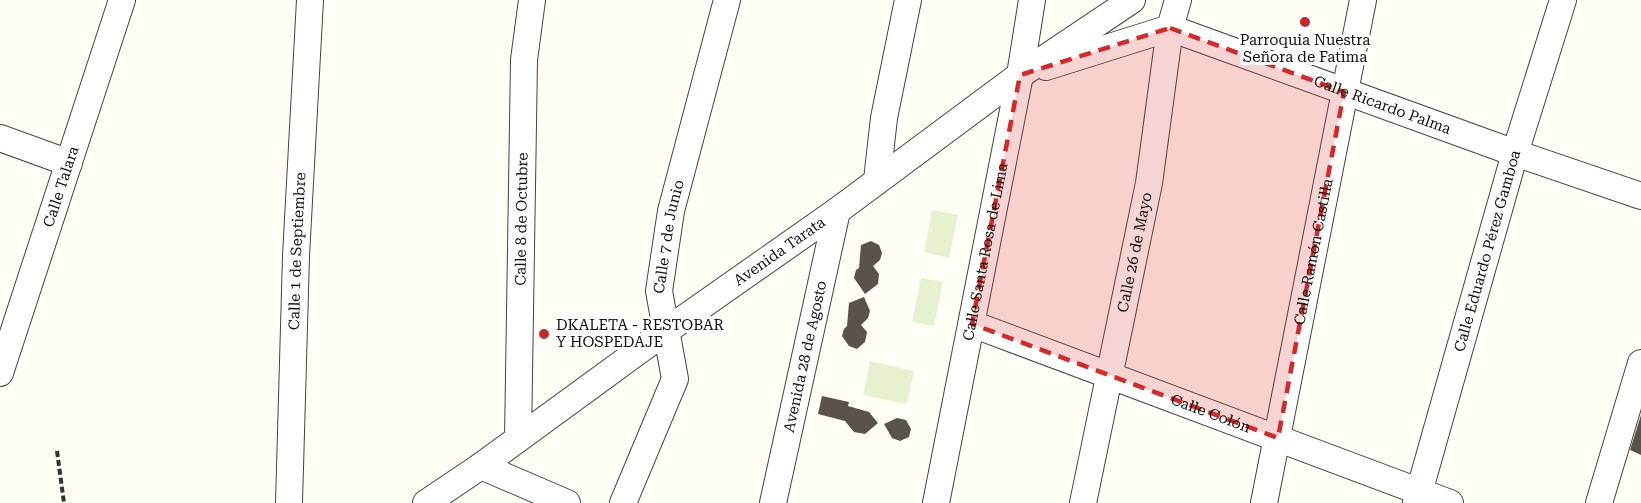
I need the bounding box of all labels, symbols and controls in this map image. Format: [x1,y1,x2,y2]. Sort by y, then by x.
marker: Parroquia Nuestra Señora de Fatima [1298,15,1312,29]
place label: Parroquia Nuestra Señora de Fatima [1240,31,1370,66]
street label: Calle Ricardo Palma [1311,72,1453,138]
street label: Calle Talara [39,144,83,230]
street label: Calle Eduardo Pérez Gamboa [1450,148,1524,354]
street label: Calle 8 de Octubre [511,152,532,286]
street label: Calle Santa Rosa de Lima [959,161,1012,342]
street label: Calle 1 de Septiembre [285,172,310,330]
street label: Calle Ramón Castilla [1290,177,1337,327]
street label: Calle 7 de Junio [650,178,688,295]
street label: Calle 26 de Mayo [1114,191,1156,314]
street label: Avenida Tarata [730,213,829,290]
street label: Avenida 28 de Agosto [780,279,830,434]
place label: DKALETA - RESTOBAR Y HOSPEDAJE [556,316,725,351]
marker: DKALETA - RESTOBAR Y HOSPEDAJE [537,327,551,341]
street label: Calle Colón [1168,390,1254,437]

